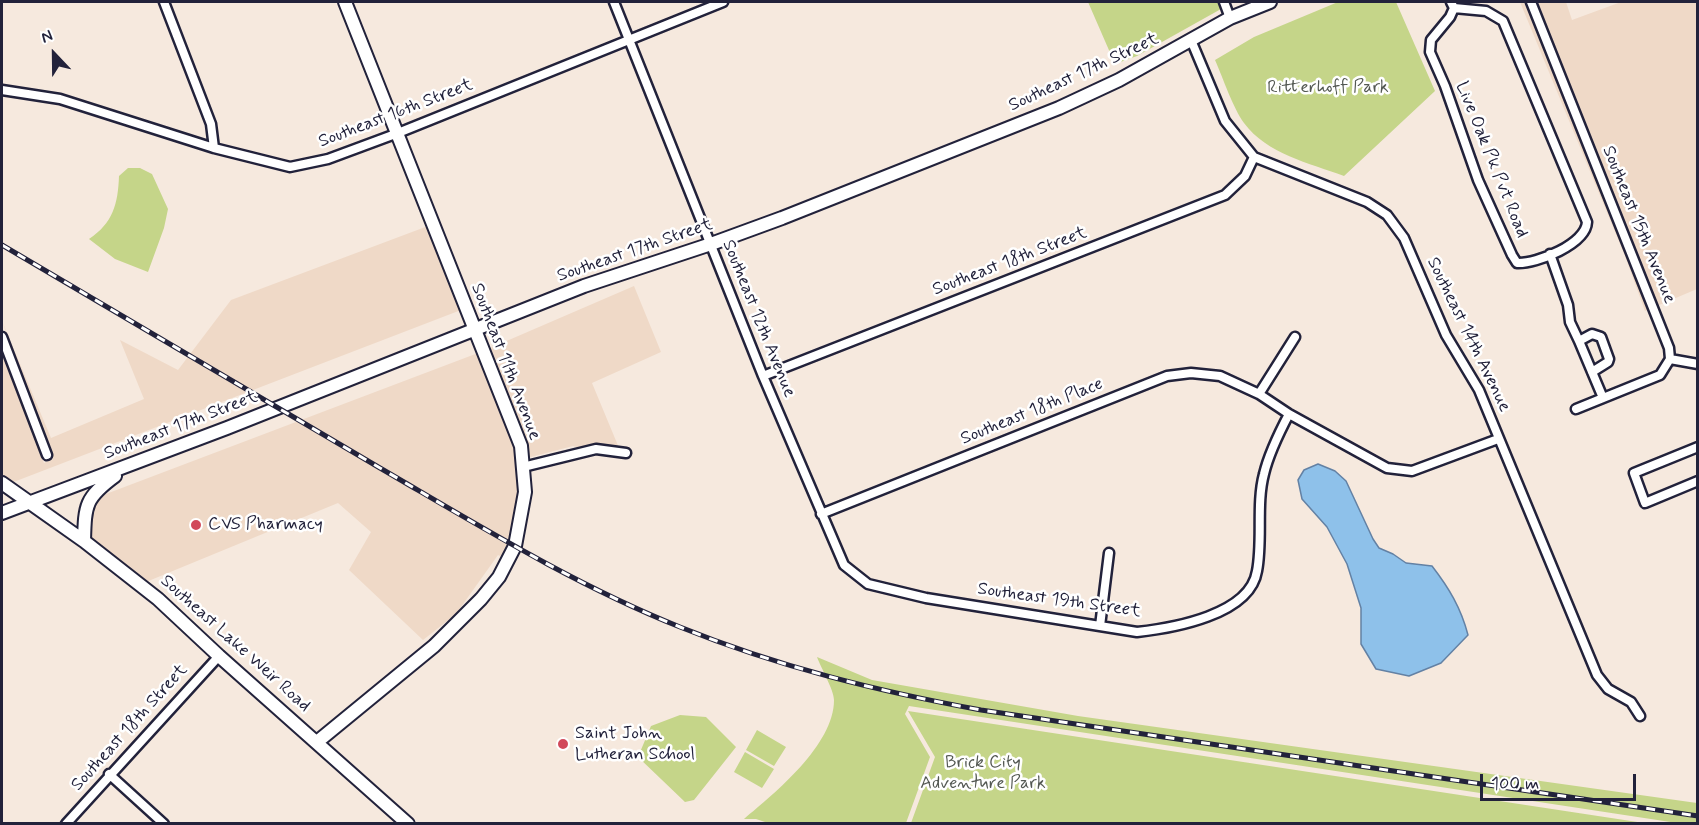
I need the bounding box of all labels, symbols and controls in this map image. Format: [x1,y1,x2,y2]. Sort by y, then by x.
north arrow [24,24,84,84]
text: N [38,25,56,49]
street label: Southeast 17th Street [1006,29,1162,117]
street label: Southeast 16th Street [316,75,476,153]
park label: Ritterhoff Park [1267,77,1389,99]
street label: Live Oak Pk Pvt Road [1450,79,1532,241]
street label: Southeast 15th Avenue [1596,143,1680,307]
street label: Southeast 17th Street [555,214,715,288]
street label: Southeast 18th Street [930,223,1090,301]
street label: Southeast 12th Avenue [717,237,799,401]
street label: Southeast 14th Avenue [1421,254,1515,416]
street label: Southeast 11th Avenue [465,281,545,443]
street label: Southeast 18th Place [958,374,1106,450]
street label: Southeast 17th Street [101,387,261,465]
place label: CVS Pharmacy [208,514,323,536]
marker: CVS Pharmacy [189,518,203,532]
street label: Southeast Lake Weir Road [155,571,315,717]
street label: Southeast 19th Street [976,579,1142,623]
street label: Southeast 18th Street [67,660,193,796]
place label: Saint John Lutheran School [575,723,695,766]
marker: Saint John Lutheran School [556,737,570,751]
park label: Brick City Adventure Park [920,752,1046,795]
scale bar [1483,762,1639,800]
text: 100 m [1491,772,1539,796]

